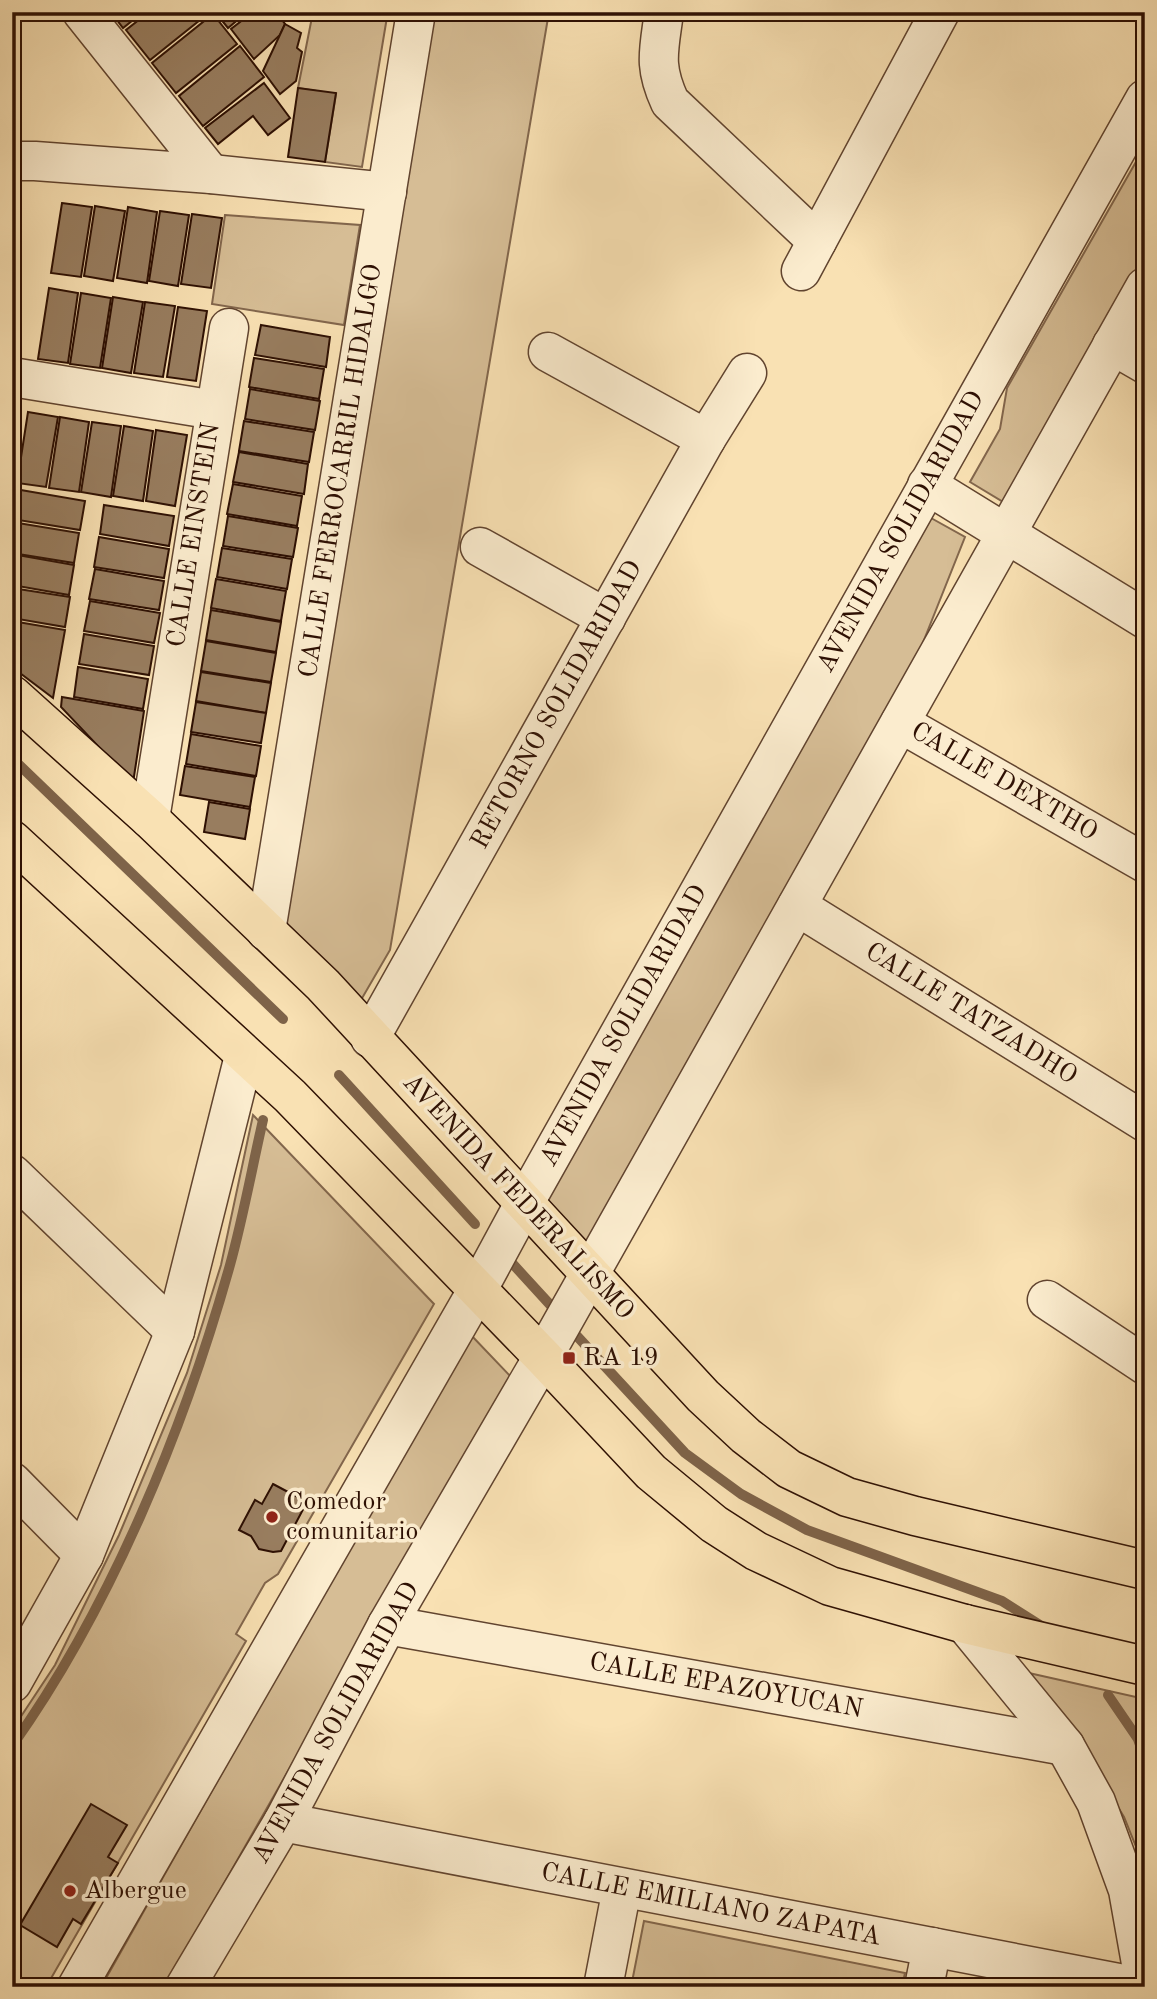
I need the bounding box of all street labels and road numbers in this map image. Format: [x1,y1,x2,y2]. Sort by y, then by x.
street label: CALLE FERROCARRIL HIDALGO [295,262,387,680]
street label: AVENIDA SOLIDARIDAD [813,387,989,677]
street label: CALLE EINSTEIN [163,421,225,649]
street label: RETORNO SOLIDARIDAD [467,556,647,854]
street label: CALLE DEXTHO [906,718,1102,846]
street label: AVENIDA SOLIDARIDAD [536,881,712,1171]
street label: CALLE TATZADHO [860,938,1082,1090]
street label: AVENIDA FEDERALISMO [397,1069,639,1325]
street label: AVENIDA SOLIDARIDAD [248,1578,424,1868]
street label: CALLE EPAZOYUCAN [587,1649,865,1723]
street label: CALLE EMILIANO ZAPATA [539,1859,883,1951]

